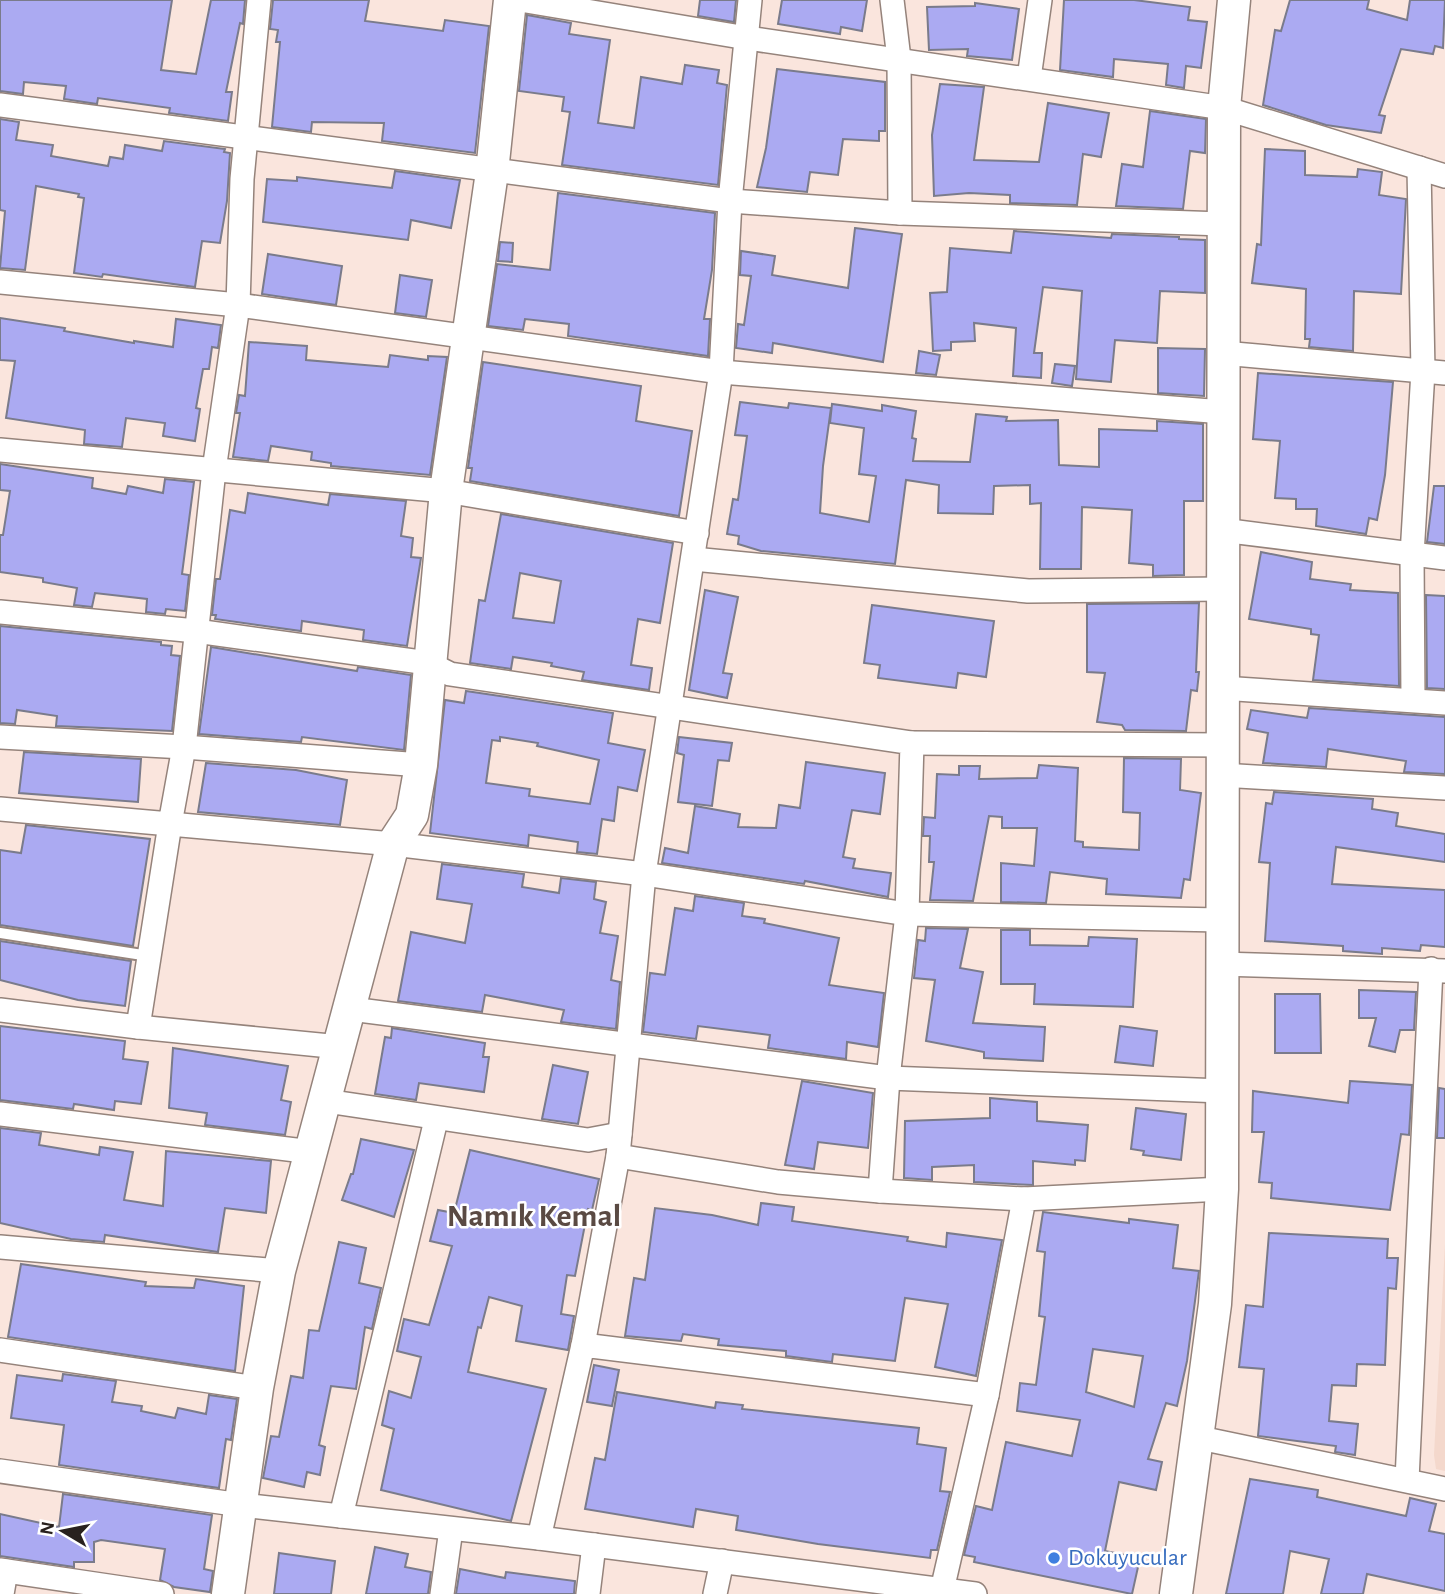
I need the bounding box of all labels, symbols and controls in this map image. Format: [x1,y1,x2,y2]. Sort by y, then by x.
district label: Namık Kemal [447,1200,621,1232]
north arrow [28,1496,98,1566]
text: N [37,1520,58,1536]
place label: Dokuyucular [1068,1546,1187,1570]
marker: Dokuyucular [1046,1550,1062,1566]

